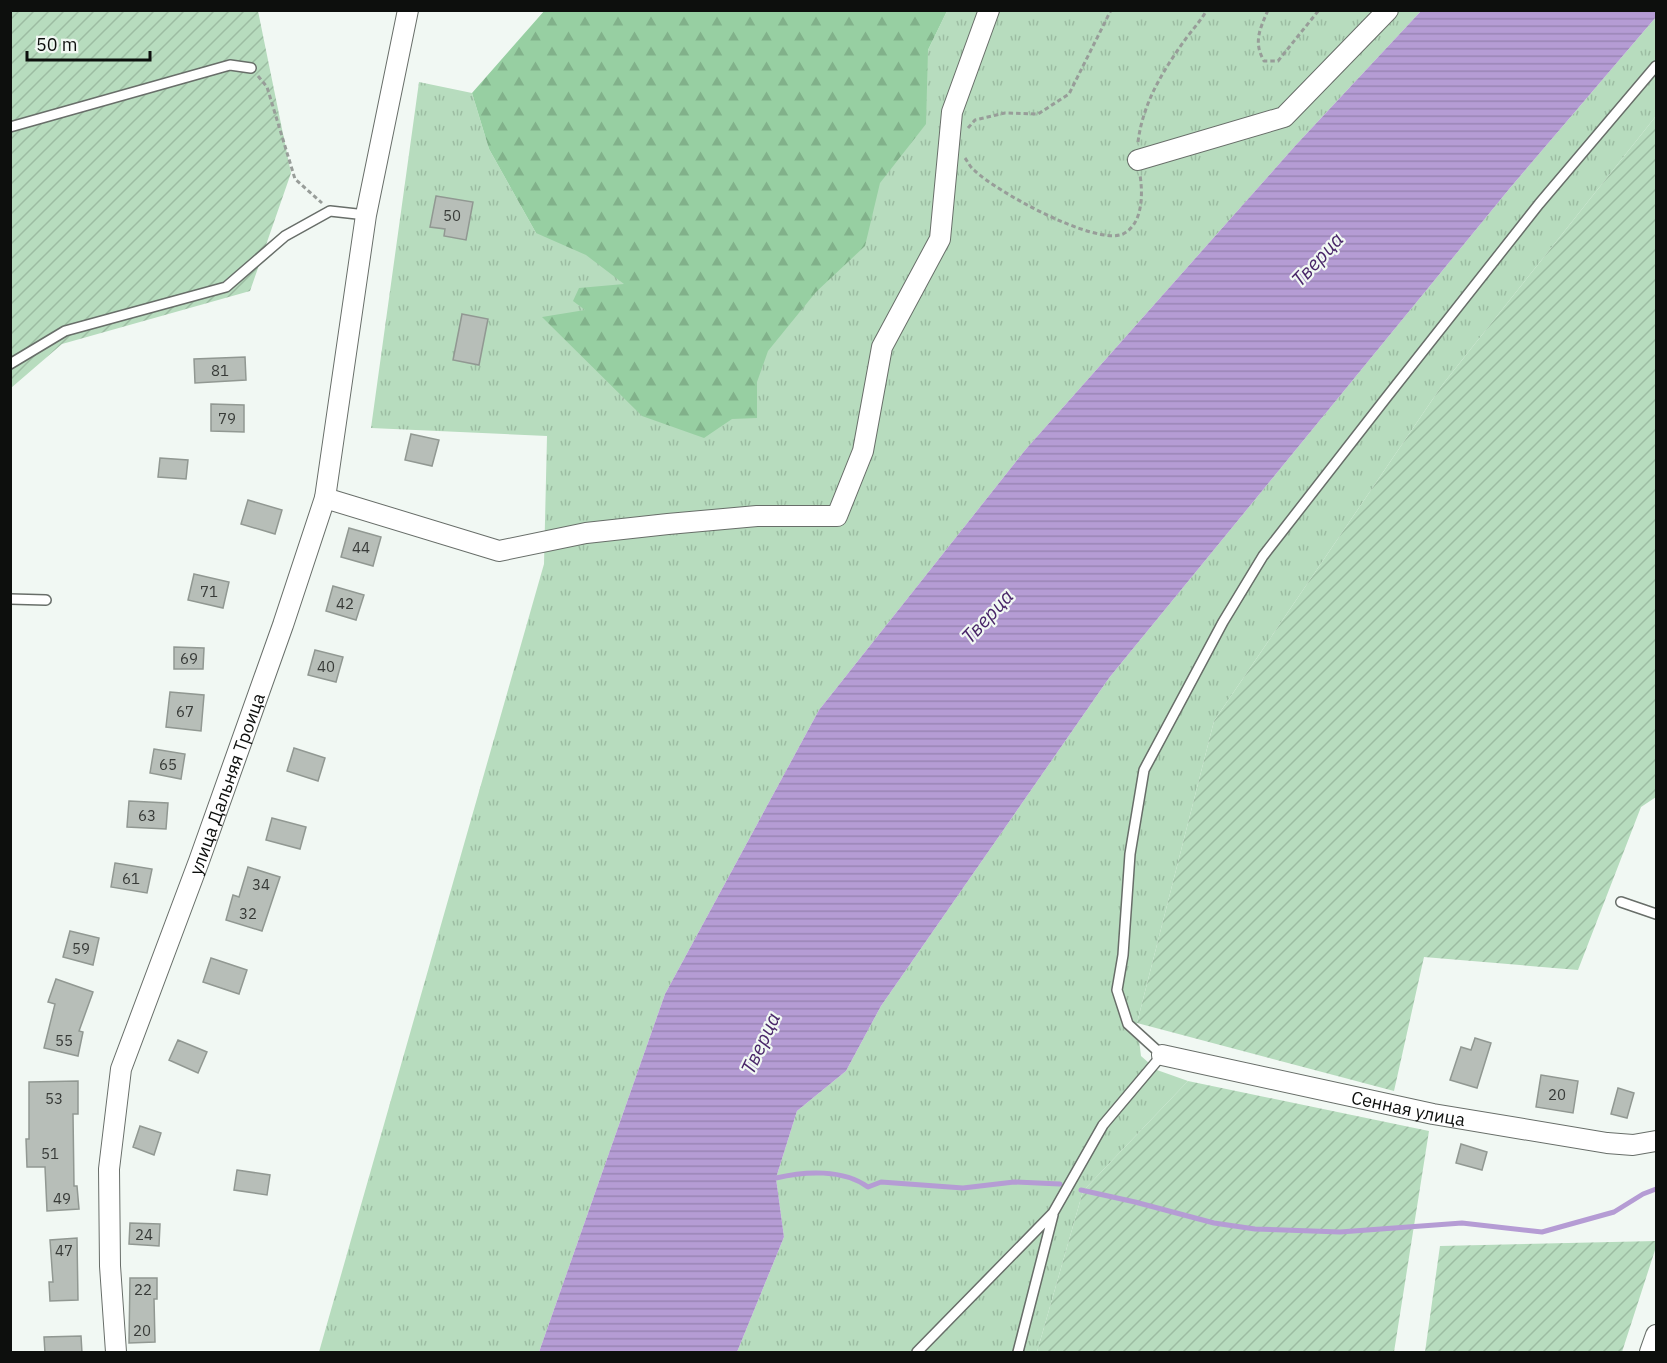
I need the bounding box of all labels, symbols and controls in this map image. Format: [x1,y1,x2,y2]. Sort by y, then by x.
scale bar [27,24,150,62]
text: 50 m [36,33,78,56]
house number: 50 [443,206,461,225]
water label: Тверца [1285,226,1349,292]
house number: 81 [211,361,229,380]
house number: 79 [218,409,236,428]
house number: 44 [352,538,370,557]
house number: 71 [200,582,218,601]
water label: Тверца [955,583,1019,649]
house number: 42 [336,594,354,613]
house number: 69 [180,649,198,668]
house number: 40 [317,657,335,676]
street label: улица Дальняя Троица [183,689,270,878]
house number: 67 [176,702,194,721]
house number: 65 [159,755,177,774]
house number: 63 [138,806,156,825]
house number: 61 [122,869,140,888]
house number: 34 [252,875,270,894]
house number: 32 [239,904,257,923]
house number: 59 [72,939,90,958]
water label: Тверца [734,1008,786,1078]
house number: 55 [55,1031,73,1050]
street label: Сенная улица [1349,1085,1467,1131]
house number: 20 [1548,1085,1566,1104]
house number: 53 [45,1089,63,1108]
house number: 51 [41,1144,59,1163]
house number: 49 [53,1189,71,1208]
house number: 24 [135,1225,153,1244]
house number: 47 [55,1241,73,1260]
house number: 22 [134,1280,152,1299]
house number: 20 [133,1321,151,1340]

